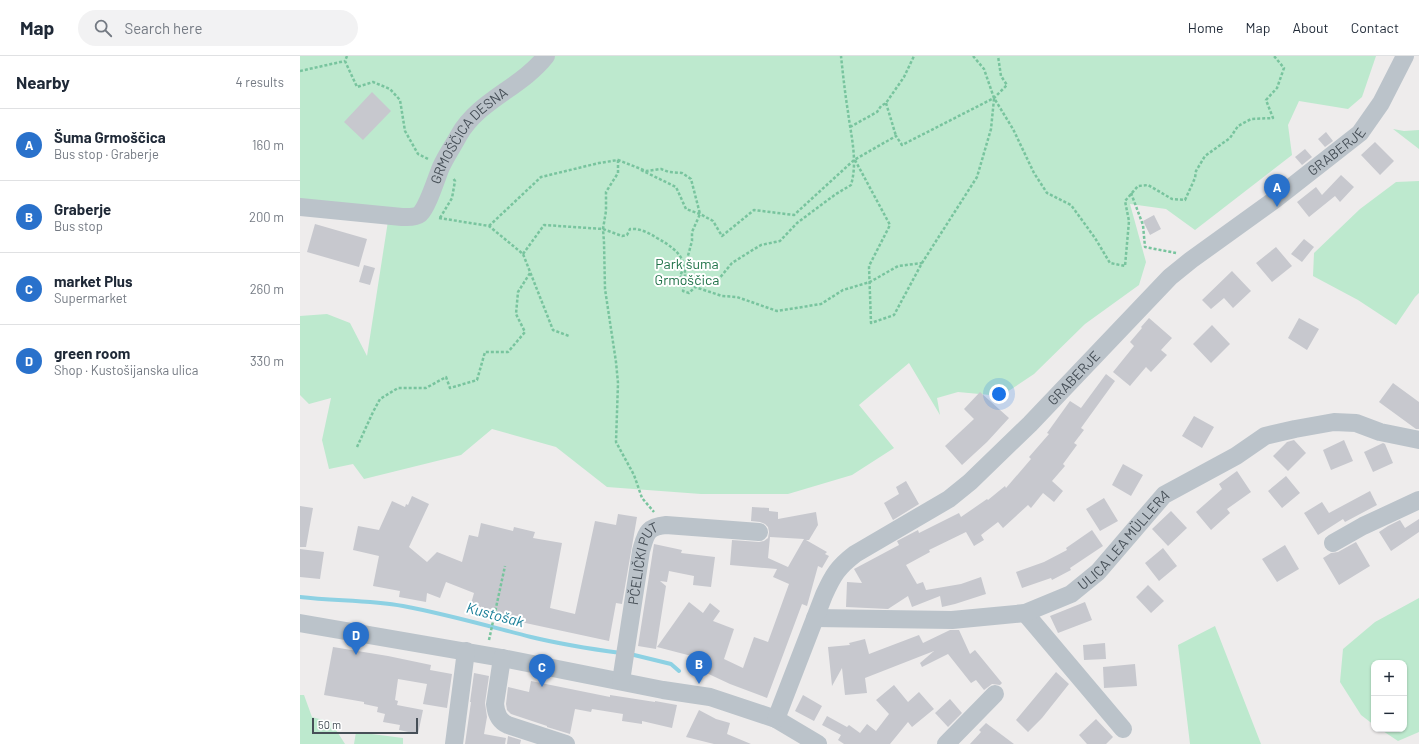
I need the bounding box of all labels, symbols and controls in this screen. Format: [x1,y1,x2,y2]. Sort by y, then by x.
search box [78,10,358,46]
text: Map [20,16,54,39]
icon: search [92,17,114,39]
text: Search here [124,19,202,37]
text: Home [1188,19,1224,36]
text: Map [1246,19,1270,36]
text: About [1292,19,1329,36]
text: Contact [1351,19,1399,36]
text: Nearby [16,72,70,92]
text: 4 results [236,74,284,90]
street label: GRMOŠČICA DESNA [426,83,511,186]
street label: GRABERJE [1304,124,1369,179]
text: Šuma Grmoščica [54,128,166,146]
text: A [25,137,33,153]
text: 160 m [252,137,284,153]
text: Bus stop · Graberje [54,146,159,162]
pin: A [1264,174,1290,207]
text: Graberje [54,200,111,218]
text: B [25,209,33,225]
text: 200 m [249,209,284,225]
text: Bus stop [54,218,103,234]
park label: Park šuma Grmoščica [655,255,719,288]
text: market Plus [54,272,133,290]
text: C [25,281,33,297]
text: 260 m [250,281,284,297]
text: Supermarket [54,290,127,306]
text: green room [54,344,130,362]
street label: GRABERJE [1044,347,1103,408]
text: D [25,353,33,369]
text: 330 m [250,353,284,369]
text: Shop · Kustošijanska ulica [54,362,198,378]
your location [989,384,1009,404]
street label: ULICA LEA MÜLLERA [1074,485,1172,593]
street label: PČELIČKI PUT [624,518,661,606]
water label: Kustošak [464,598,527,631]
pin: D [343,622,369,655]
pin: B [686,651,712,684]
pin: C [529,654,555,687]
map controls [1371,660,1407,732]
button: + [1371,660,1407,696]
button: − [1371,696,1407,732]
scale bar [312,716,418,735]
text: 50 m [318,718,341,731]

